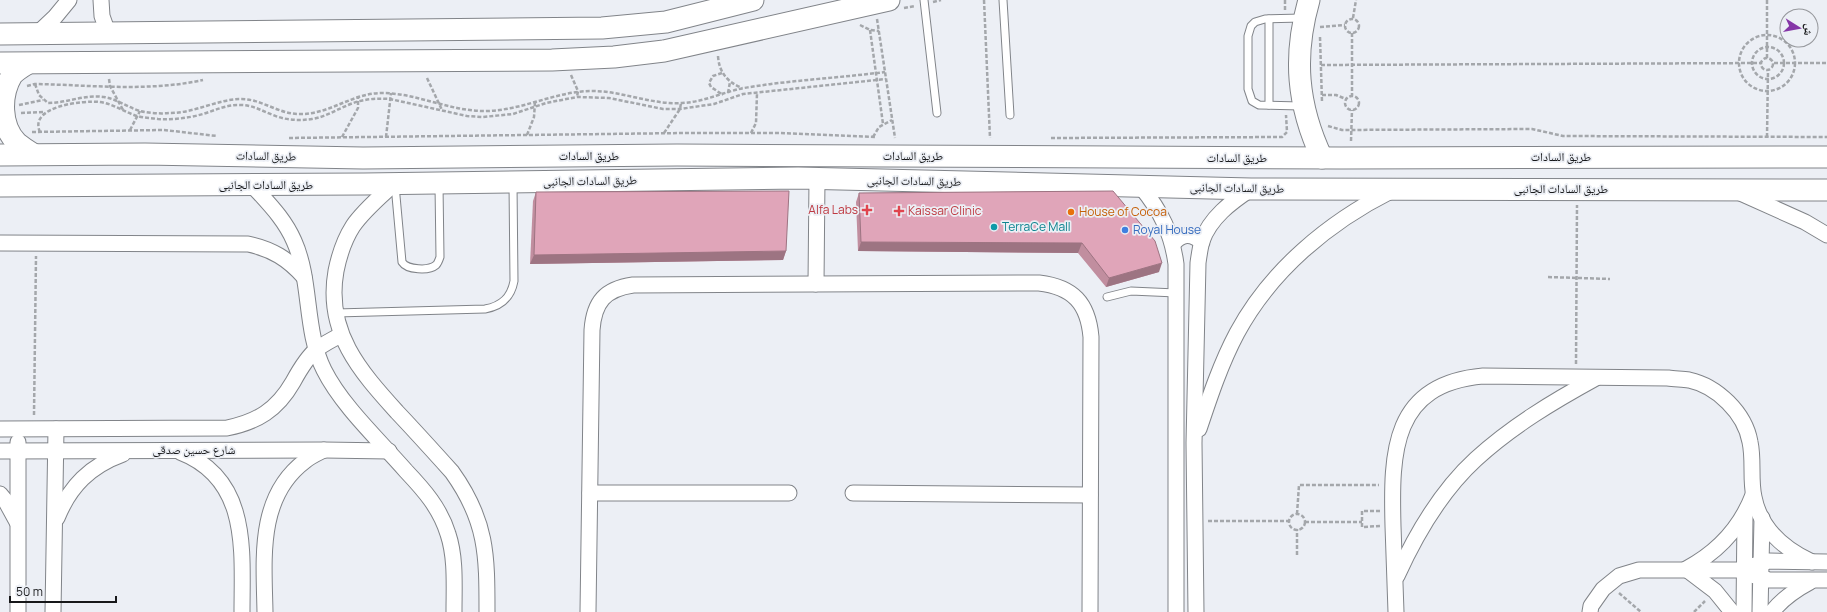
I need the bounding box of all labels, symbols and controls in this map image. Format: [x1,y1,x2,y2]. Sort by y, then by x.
north arrow [1779,8,1819,48]
text: ش [1800,23,1818,37]
street label: طريق السادات [236,146,296,165]
street label: طريق السادات [559,147,619,164]
street label: طريق السادات [883,147,943,164]
street label: طريق السادات [1531,148,1591,165]
street label: طريق السادات [1207,149,1267,166]
street label: طريق السادات الجانبى [543,171,637,190]
street label: طريق السادات الجانبى [867,171,961,190]
street label: طريق السادات الجانبى [219,176,313,193]
street label: طريق السادات الجانبى [1190,178,1284,197]
street label: طريق السادات الجانبى [1514,180,1608,197]
place label: Alfa Labs [808,201,858,218]
place label: Kaissar Clinic [908,202,982,219]
place label: House of Cocoa [1079,203,1167,220]
marker: Alfa Labs [861,204,873,216]
marker: Kaissar Clinic [893,205,905,217]
marker: House of Cocoa [1066,207,1076,217]
place label: TerraCe Mall [1002,218,1071,235]
place label: Royal House [1133,221,1201,238]
marker: TerraCe Mall [989,222,999,232]
marker: Royal House [1120,225,1130,235]
street label: شارع حسين صدقى [153,441,236,458]
scale bar [10,578,116,604]
text: 50 m [16,583,43,600]

